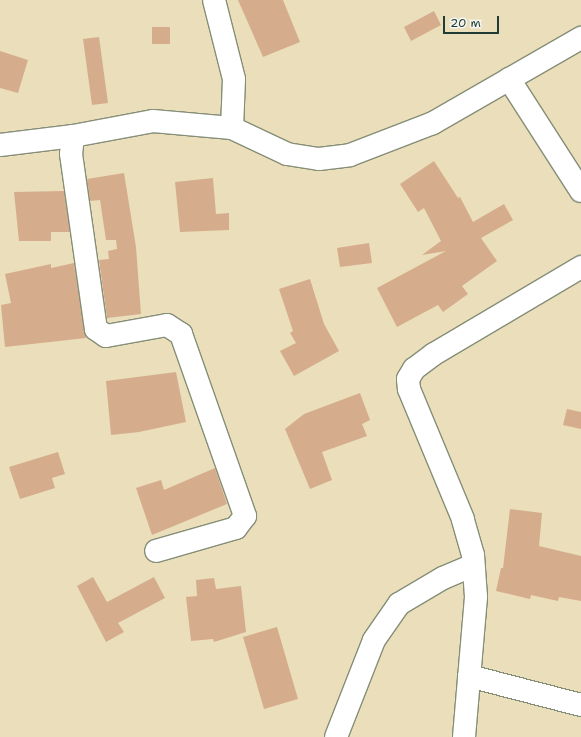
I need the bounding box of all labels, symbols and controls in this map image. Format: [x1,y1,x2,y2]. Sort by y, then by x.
scale bar [445,8,501,34]
text: 20 m [450,15,481,31]

